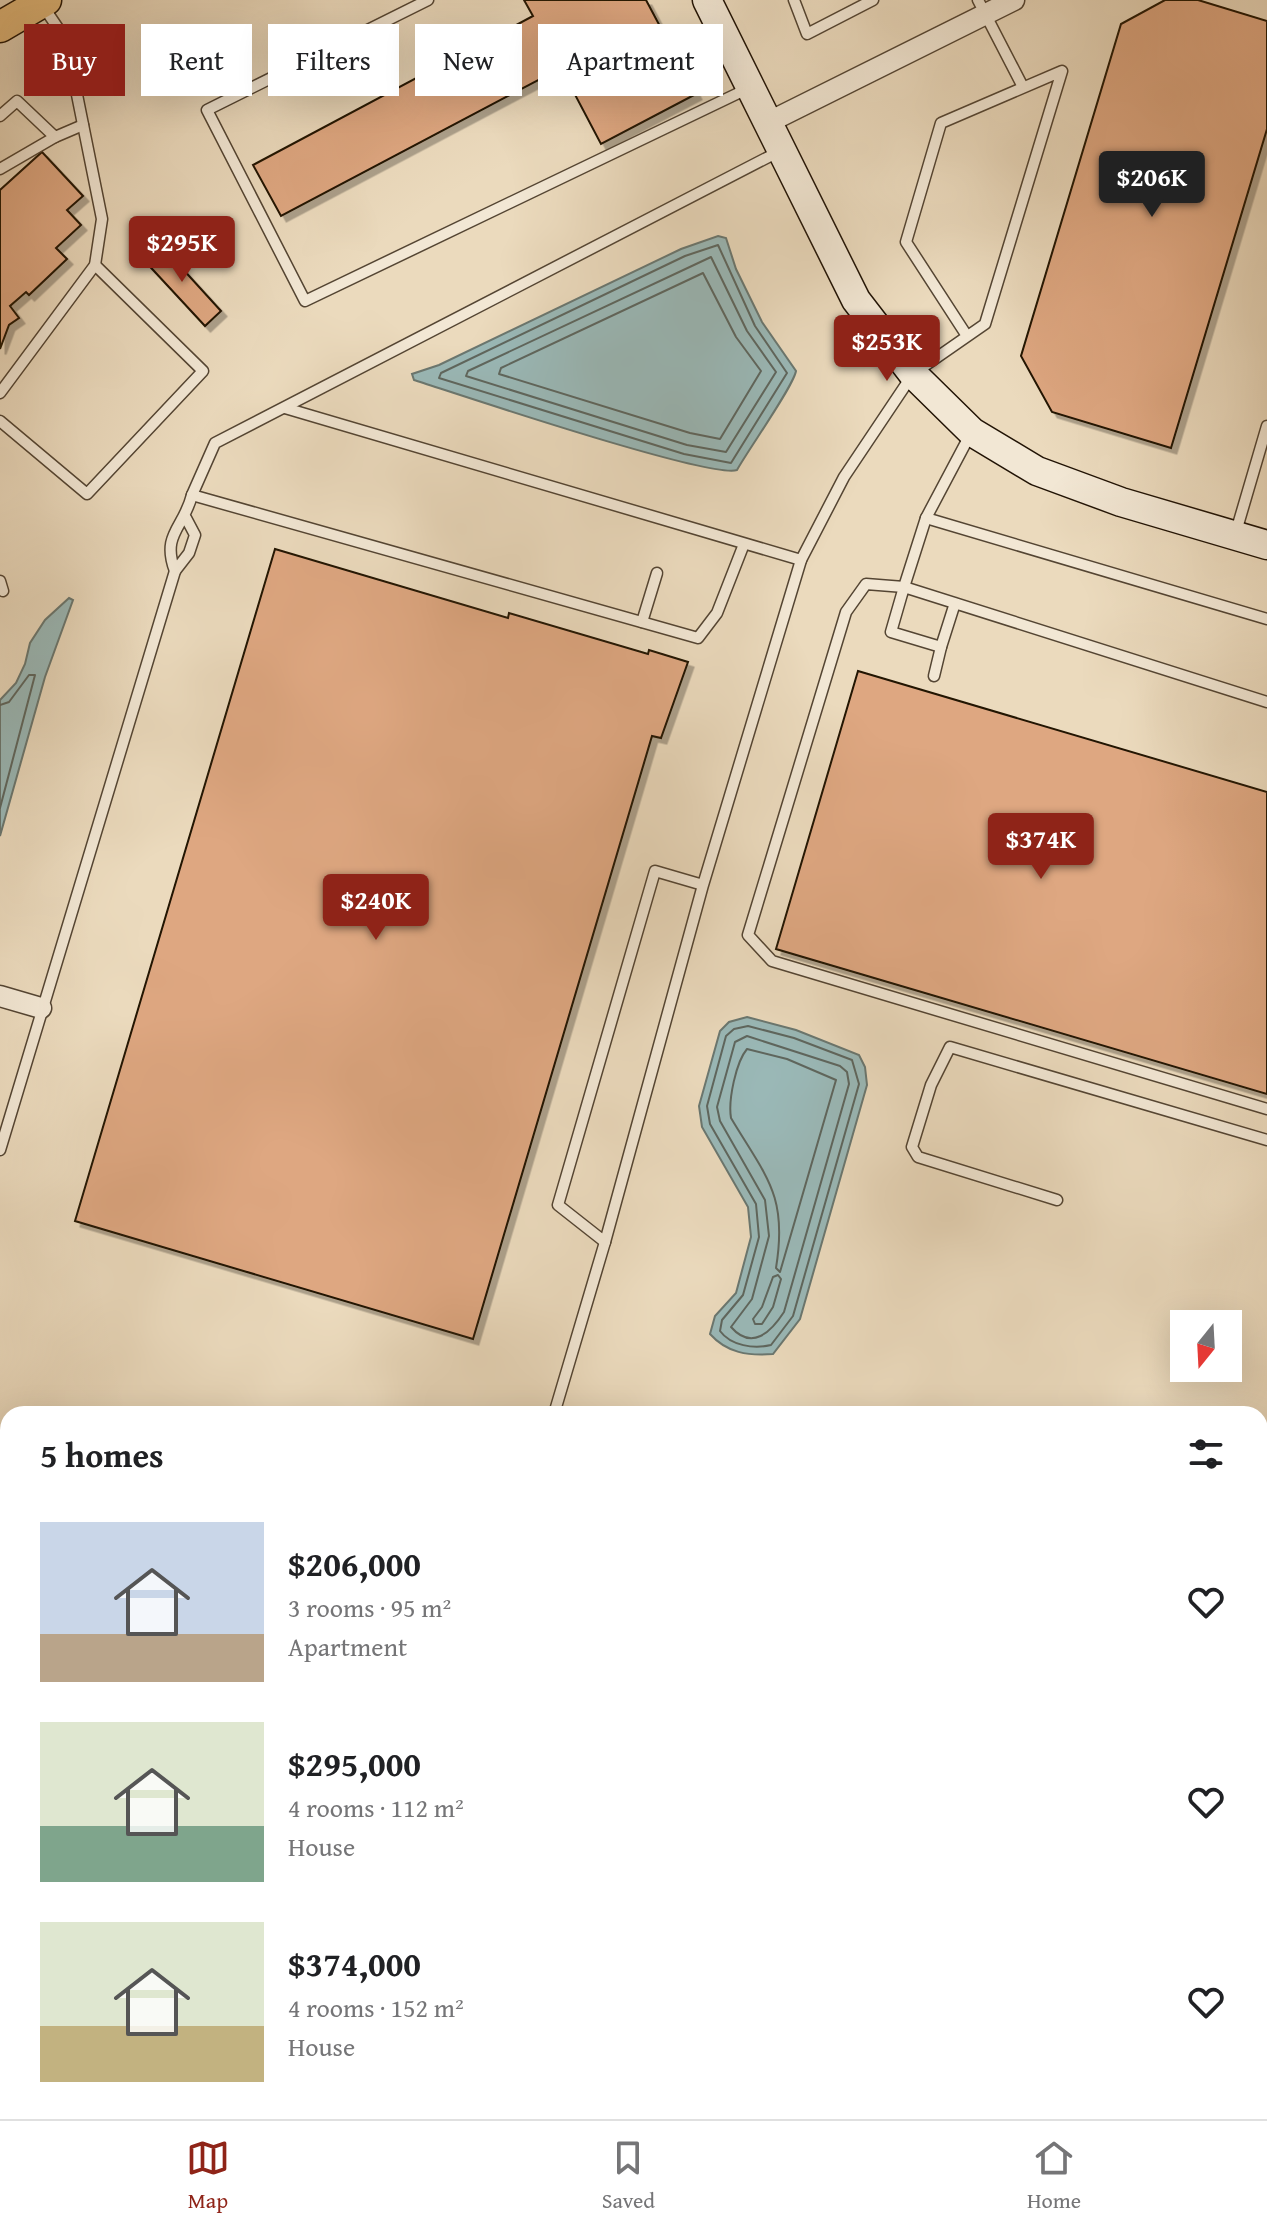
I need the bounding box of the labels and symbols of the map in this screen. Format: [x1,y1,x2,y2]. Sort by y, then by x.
pin: $206K [1096,151,1208,219]
pin: $295K [126,216,238,284]
pin: $253K [831,315,943,383]
pin: $374K [985,813,1097,881]
pin: $240K [320,874,432,942]
north arrow [1170,1310,1242,1382]

